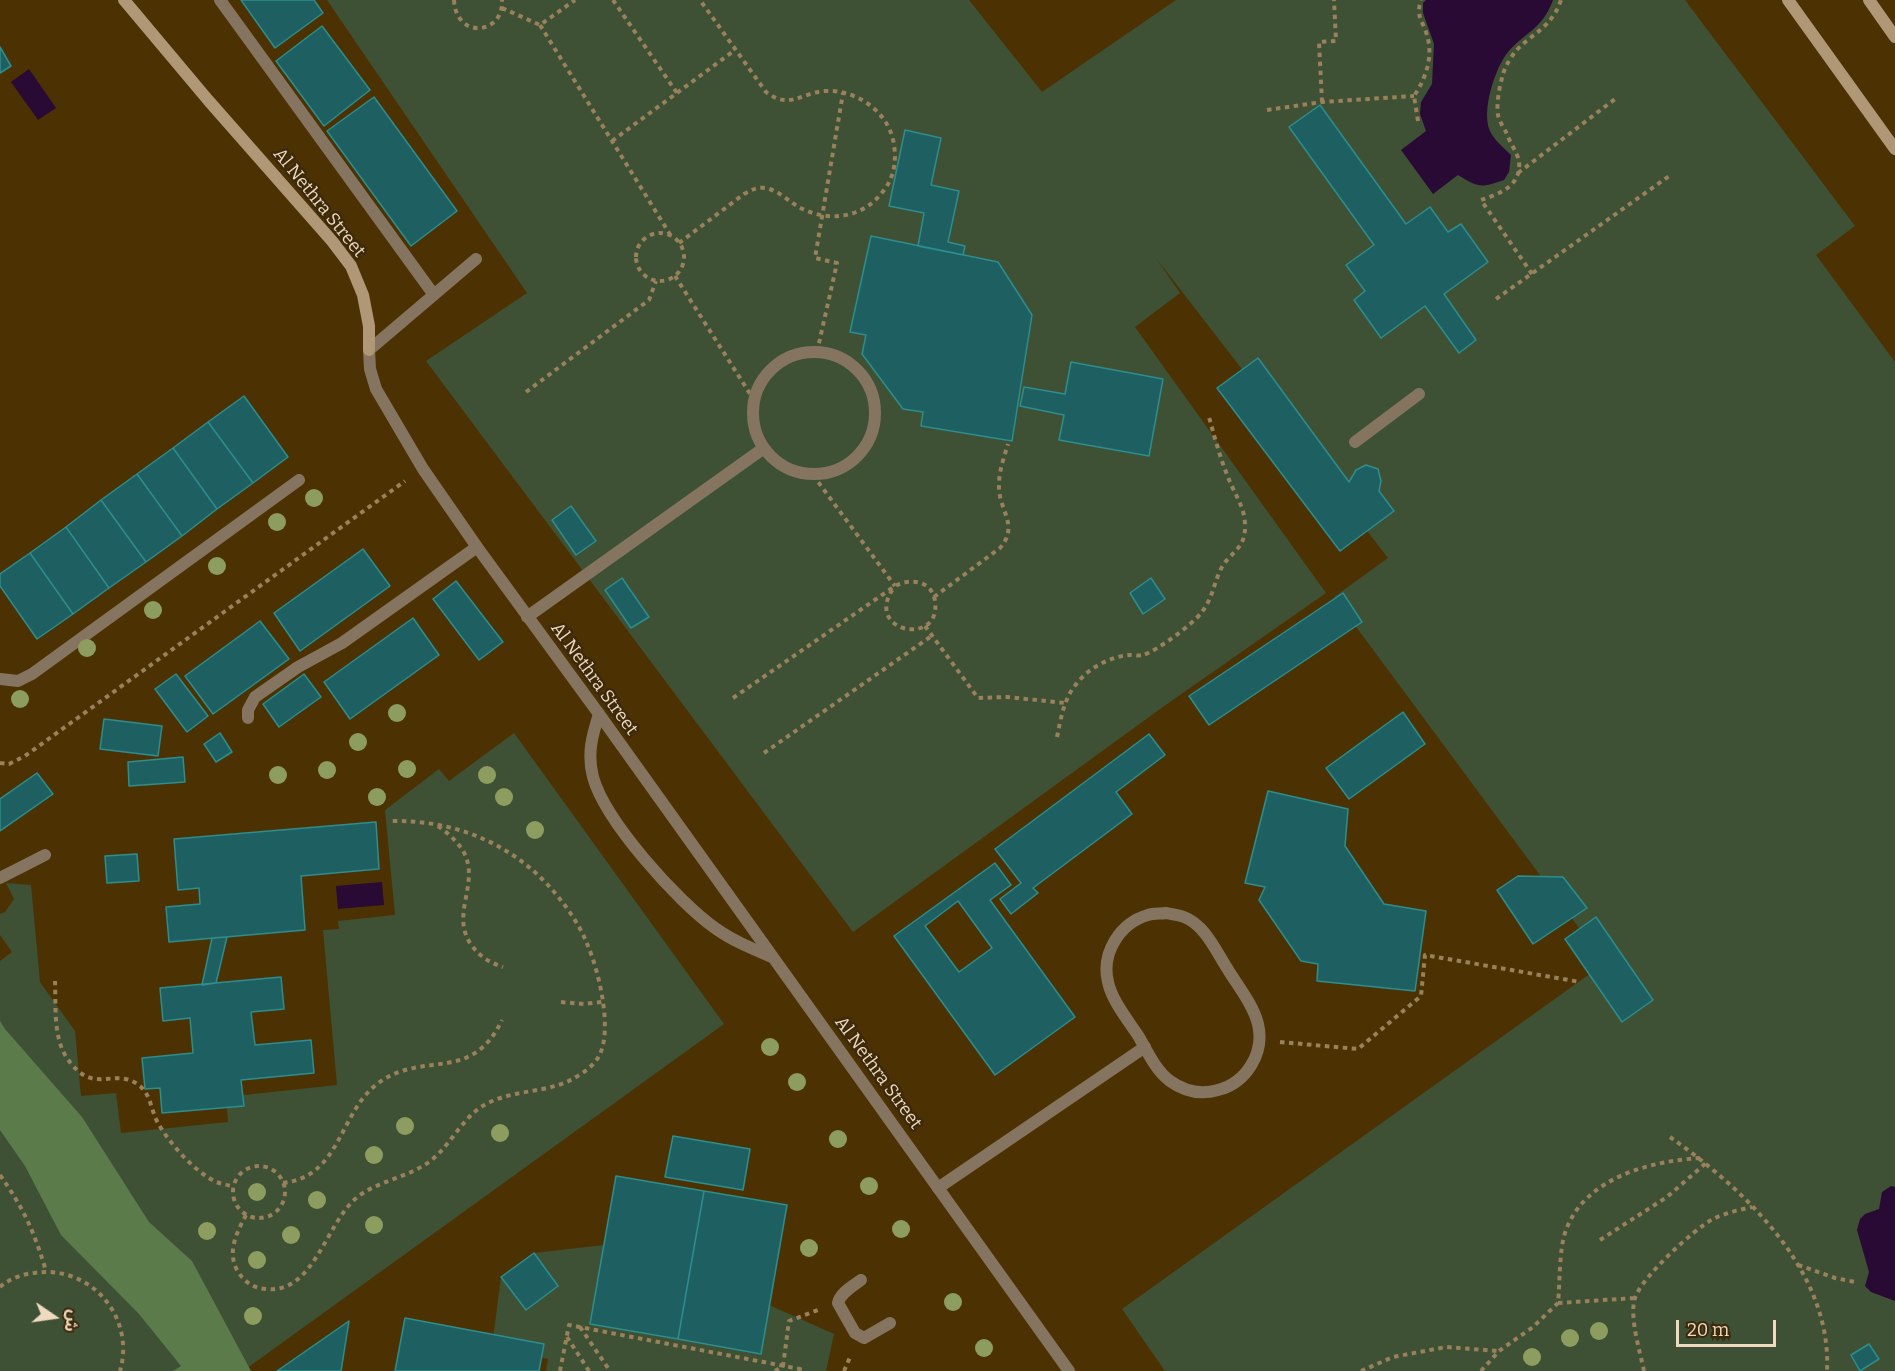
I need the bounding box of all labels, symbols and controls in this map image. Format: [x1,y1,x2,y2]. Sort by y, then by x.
street label: Al Nethra Street [268,144,370,262]
street label: Al Nethra Street [546,618,642,740]
street label: Al Nethra Street [830,1012,926,1134]
north arrow [24,1287,84,1347]
text: ش [60,1308,84,1334]
scale bar [1679,1308,1780,1346]
text: 20 m [1687,1319,1729,1341]

